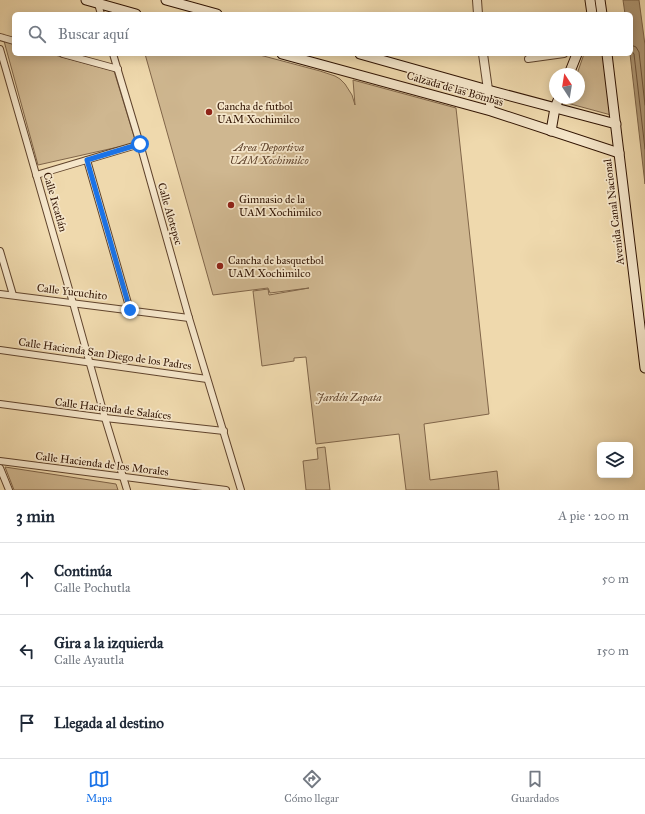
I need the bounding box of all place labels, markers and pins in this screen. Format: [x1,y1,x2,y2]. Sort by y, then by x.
place label: Cancha de futbol UAM Xochimilco [217,100,300,126]
marker: Cancha de futbol UAM Xochimilco [204,107,214,117]
place label: Gimnasio de la UAM Xochimilco [239,193,322,219]
marker: Gimnasio de la UAM Xochimilco [226,200,236,210]
place label: Cancha de basquetbol UAM Xochimilco [228,254,324,280]
marker: Cancha de basquetbol UAM Xochimilco [215,261,225,271]

